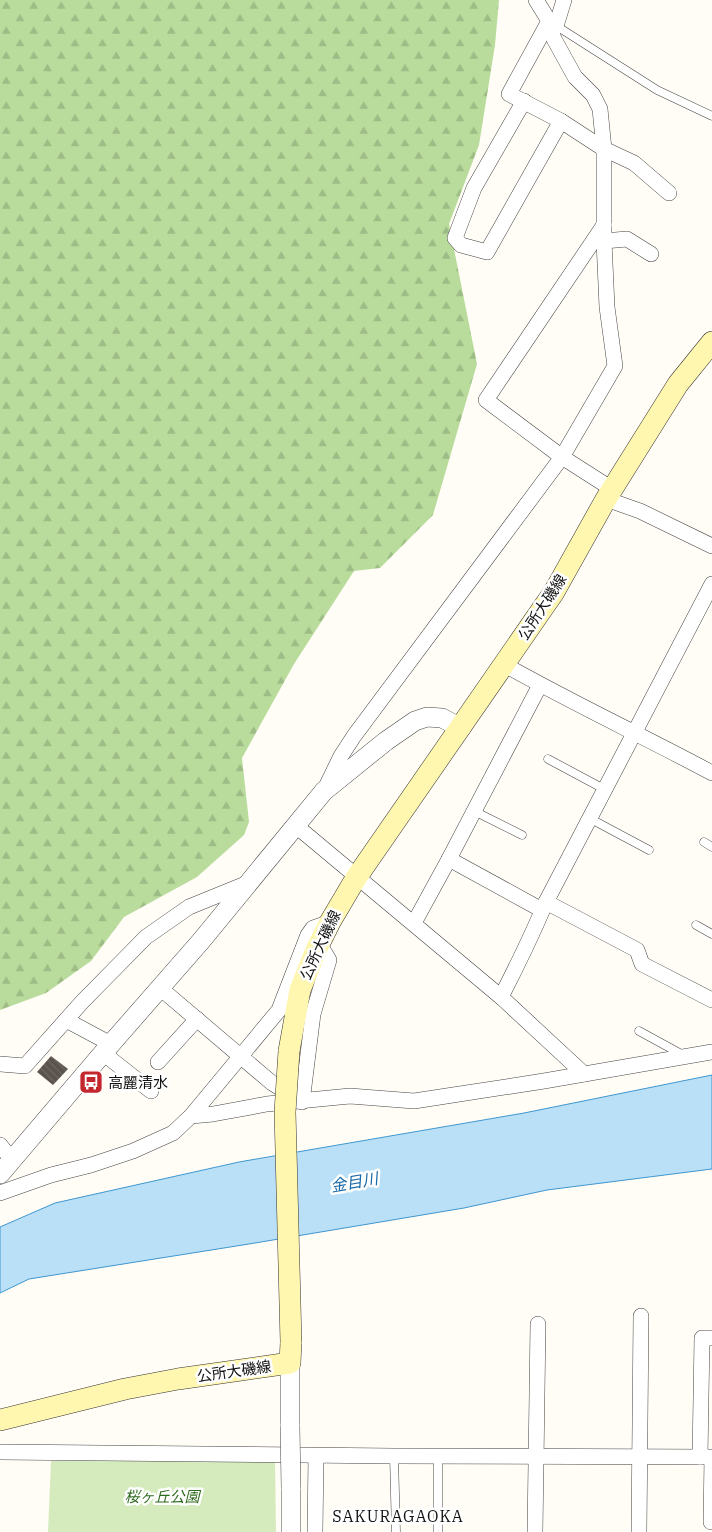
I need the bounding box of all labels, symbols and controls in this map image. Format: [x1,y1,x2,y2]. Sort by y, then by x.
street label: 公所大磯線 [514,570,570,644]
street label: 公所大磯線 [296,907,344,983]
bus stop icon: 高麗清水 [78,1069,104,1095]
place label: 高麗清水 [108,1073,168,1092]
water label: 金目川 [329,1168,381,1196]
street label: 公所大磯線 [196,1356,272,1386]
park label: 桜ヶ丘公園 [124,1487,201,1506]
district label: SAKURAGAOKA [332,1506,464,1526]

